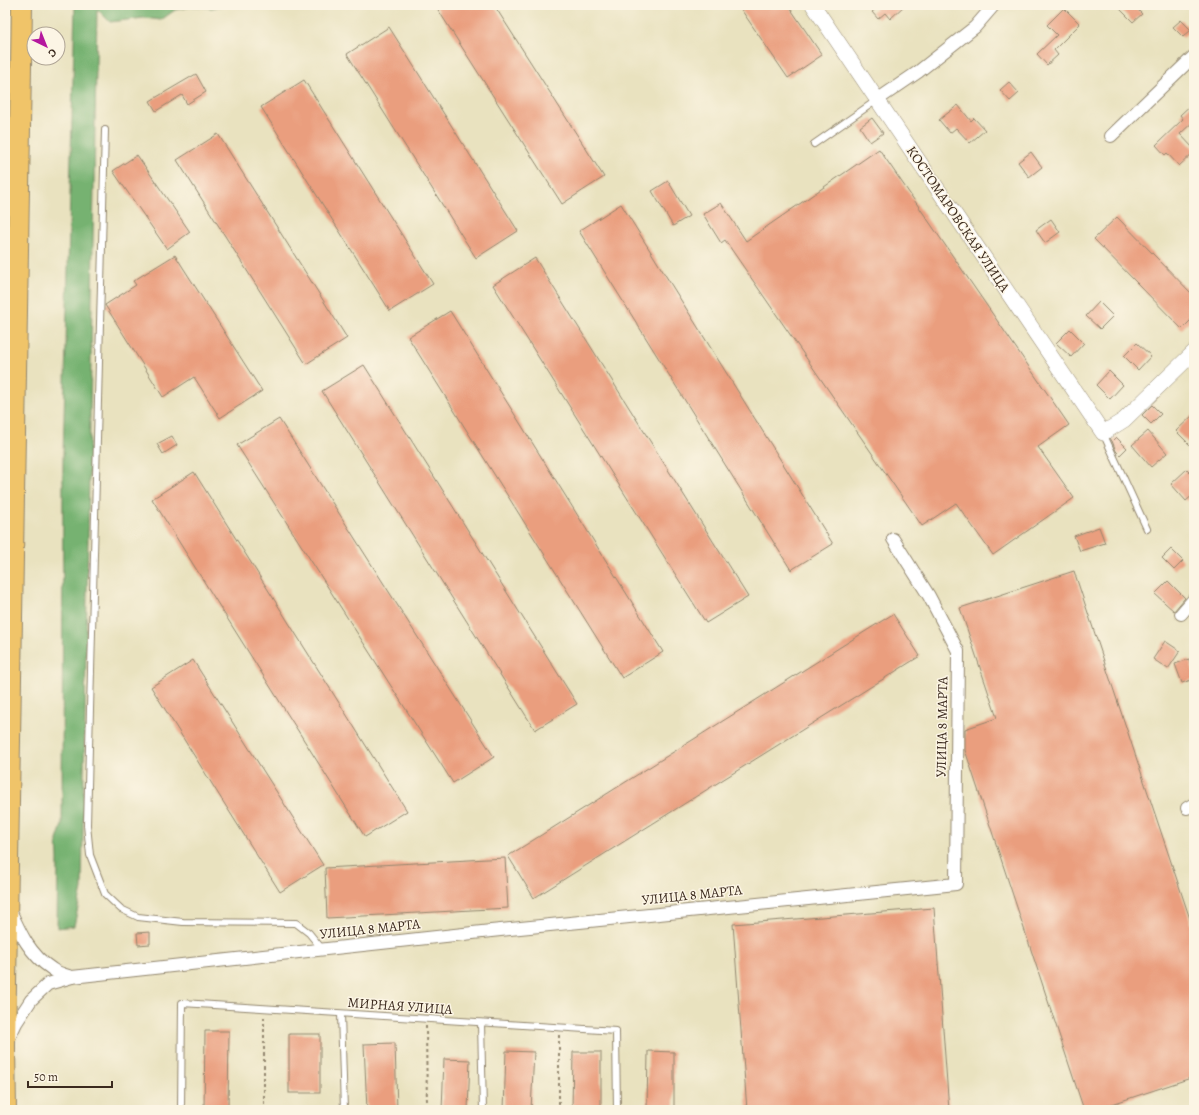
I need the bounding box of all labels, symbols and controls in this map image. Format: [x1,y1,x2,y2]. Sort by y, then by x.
north arrow [26,26,66,66]
text: С [45,45,60,61]
street label: КОСТОМАРОВСКАЯ УЛИЦА [902,142,1015,296]
street label: УЛИЦА 8 МАРТА [932,676,952,778]
street label: УЛИЦА 8 МАРТА [641,880,744,910]
street label: УЛИЦА 8 МАРТА [319,914,422,944]
street label: МИРНАЯ УЛИЦА [347,993,454,1019]
scale bar [28,1063,112,1089]
text: 50 m [34,1069,58,1085]

